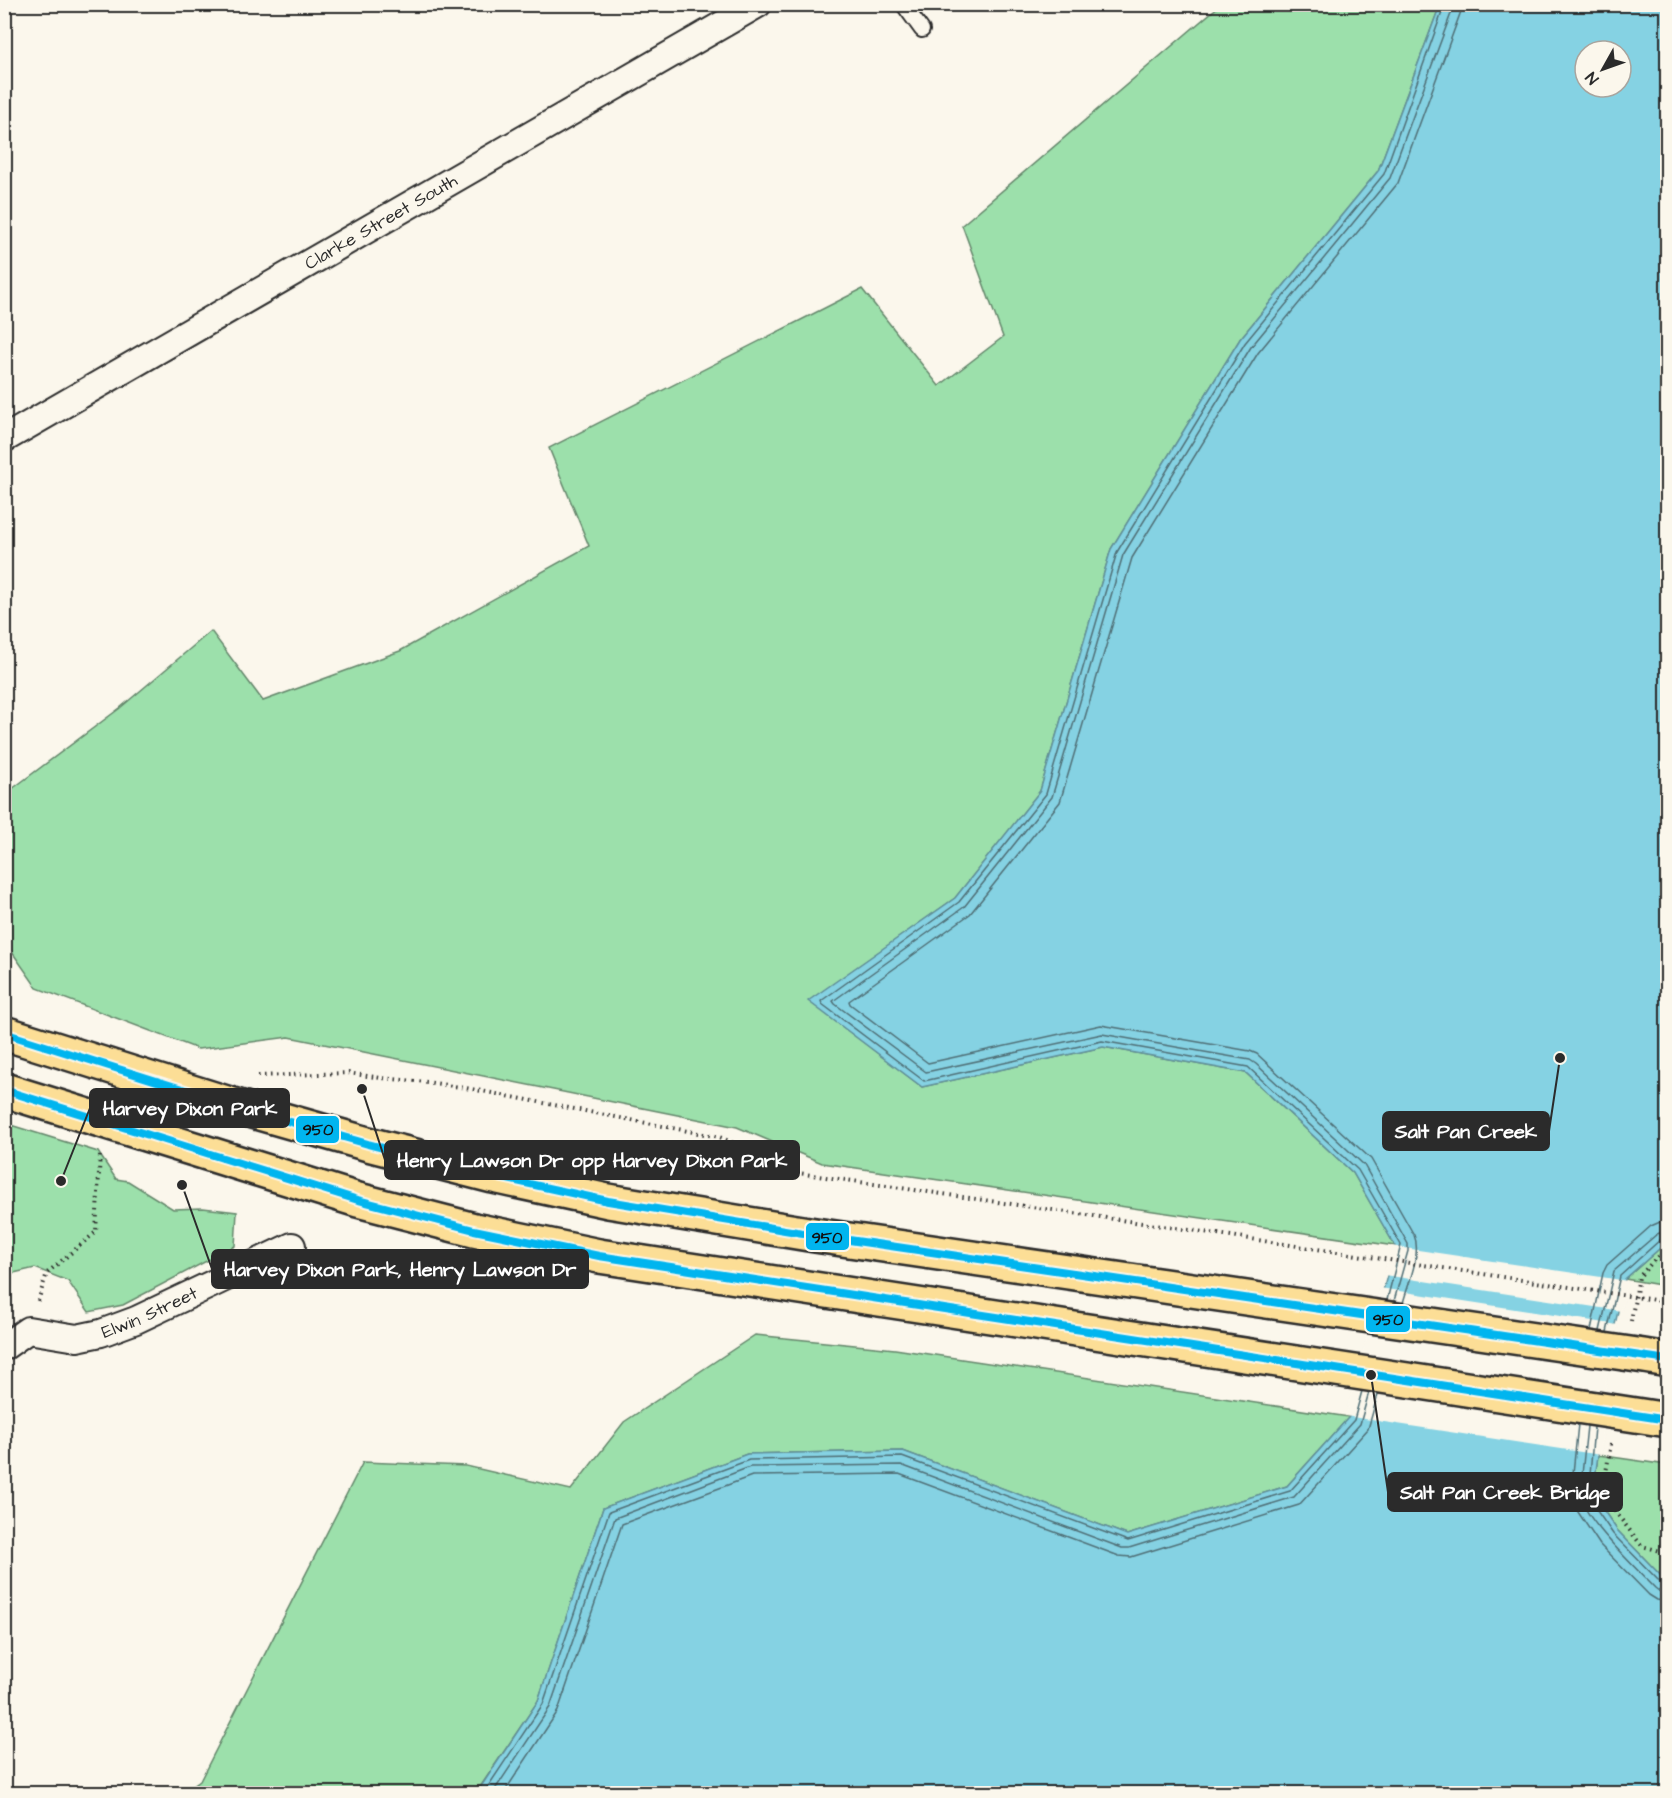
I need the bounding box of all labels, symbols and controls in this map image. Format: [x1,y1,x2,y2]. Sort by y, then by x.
north arrow [1573,39,1633,99]
text: N [1581,67,1604,89]
street label: Clarke Street South [300,168,462,276]
callout: Harvey Dixon Park [90,1089,289,1127]
text: Harvey Dixon Park [103,1095,278,1124]
callout: Salt Pan Creek [1383,1112,1549,1150]
line badge: 950 [295,1115,340,1144]
text: Salt Pan Creek [1394,1118,1538,1146]
text: 950 [303,1119,333,1141]
callout: Henry Lawson Dr opp Harvey Dixon Park [385,1141,799,1179]
text: Henry Lawson Dr opp Harvey Dixon Park [397,1147,788,1176]
line badge: 950 [805,1222,850,1251]
text: 950 [812,1227,842,1249]
callout: Harvey Dixon Park, Henry Lawson Dr [212,1250,588,1288]
text: Harvey Dixon Park, Henry Lawson Dr [224,1256,577,1285]
street label: Elwin Street [98,1280,202,1345]
line badge: 950 [1365,1305,1411,1333]
text: 950 [1373,1309,1403,1331]
callout: Salt Pan Creek Bridge [1388,1473,1622,1511]
text: Salt Pan Creek Bridge [1399,1479,1610,1508]

